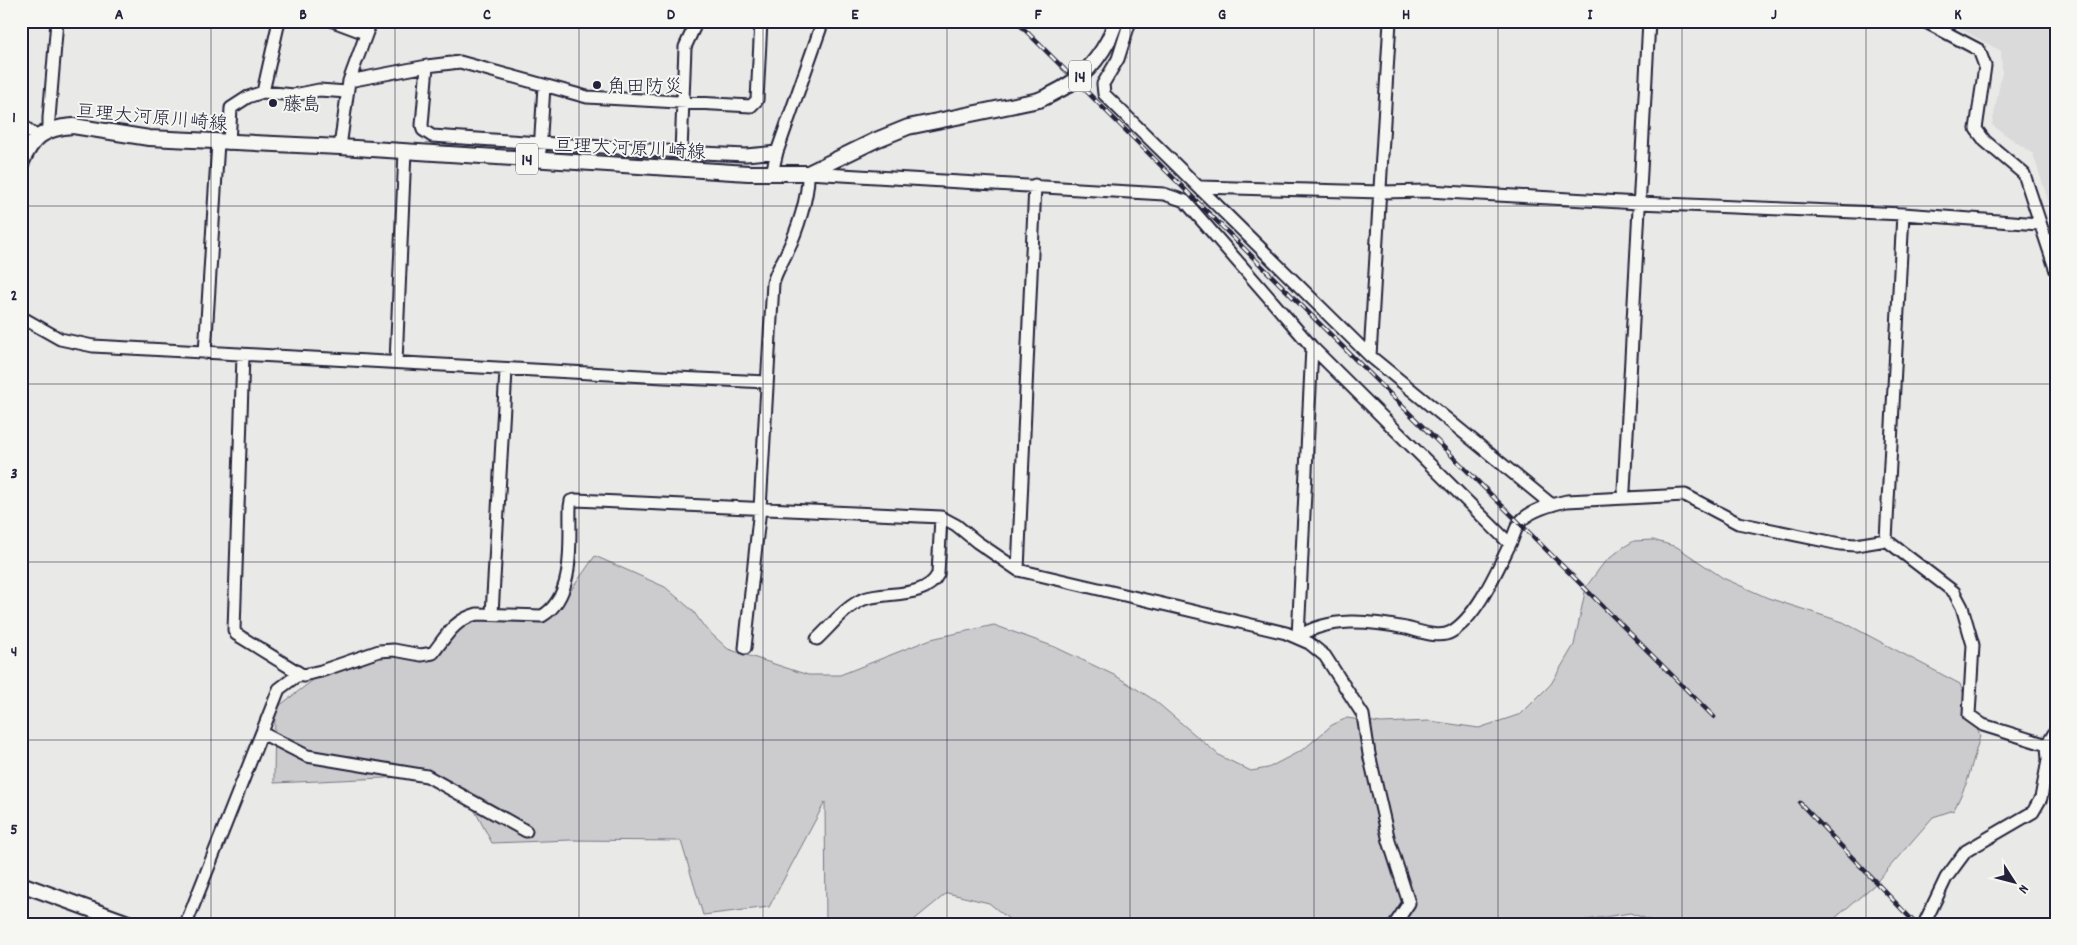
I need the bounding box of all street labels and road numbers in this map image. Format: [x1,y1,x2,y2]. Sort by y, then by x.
road number: 14 [1069,60,1091,92]
street label: 亘理大河原川崎線 [75,99,229,140]
street label: 亘理大河原川崎線 [553,133,706,168]
road number: 14 [516,144,538,174]

